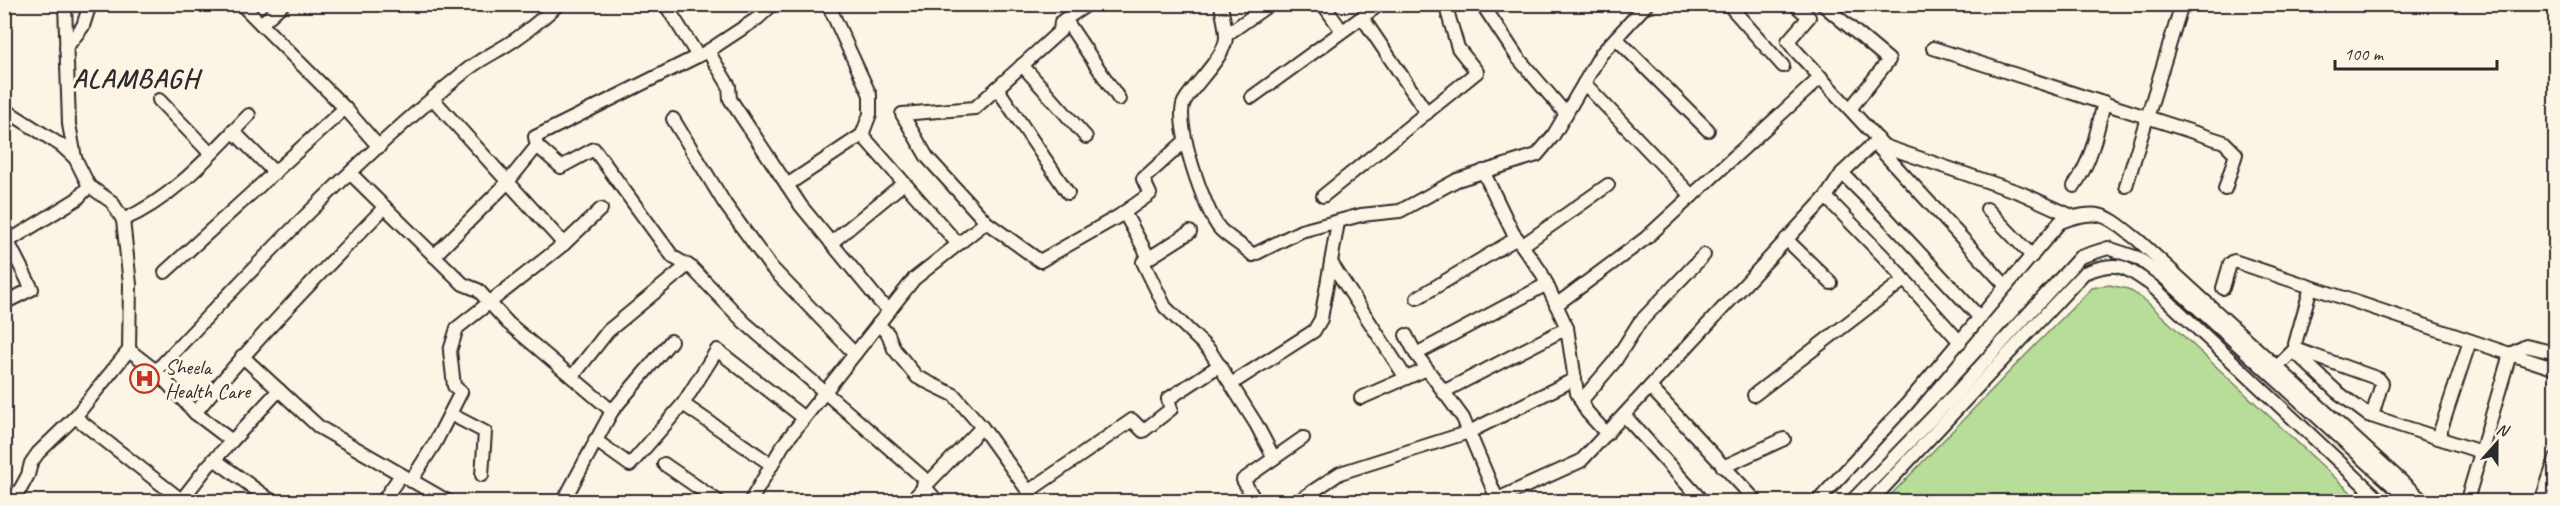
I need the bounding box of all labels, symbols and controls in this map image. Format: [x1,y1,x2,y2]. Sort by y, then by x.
scale bar [2335,33,2497,71]
text: 100 m [2344,43,2385,65]
district label: ALAMBAGH [72,61,204,95]
place label: Sheela Health Care [165,354,252,404]
hospital icon: Sheela Health Care [128,363,160,395]
north arrow [2467,413,2527,473]
text: N [2494,419,2513,442]

